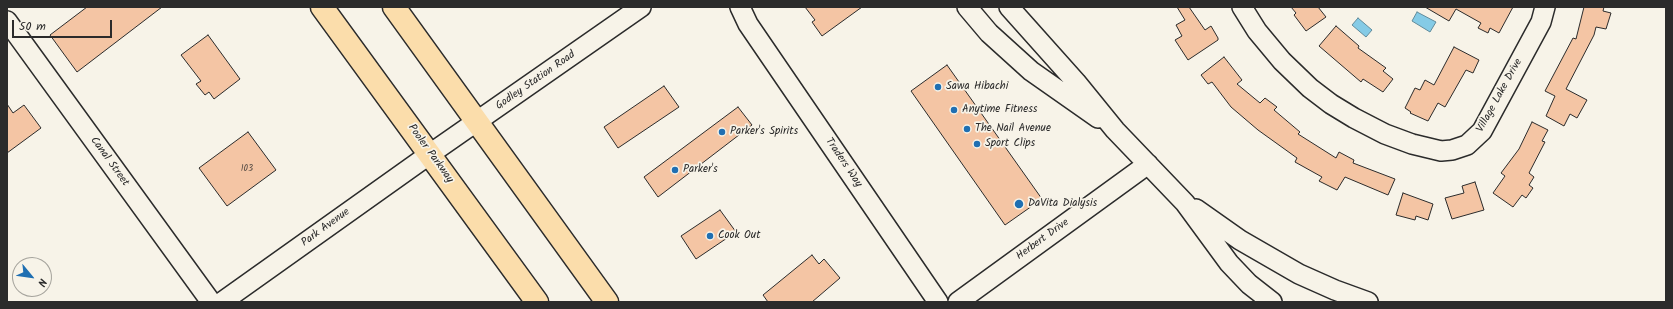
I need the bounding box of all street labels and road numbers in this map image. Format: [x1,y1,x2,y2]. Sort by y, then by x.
street label: Godley Station Road [494,49,578,113]
street label: Village Lake Drive [1474,57,1526,135]
street label: Pooler Parkway [404,122,456,186]
street label: Canal Street [87,135,131,189]
street label: Traders Way [822,136,864,190]
street label: Park Avenue [299,206,353,250]
street label: Herbert Drive [1014,216,1072,264]

